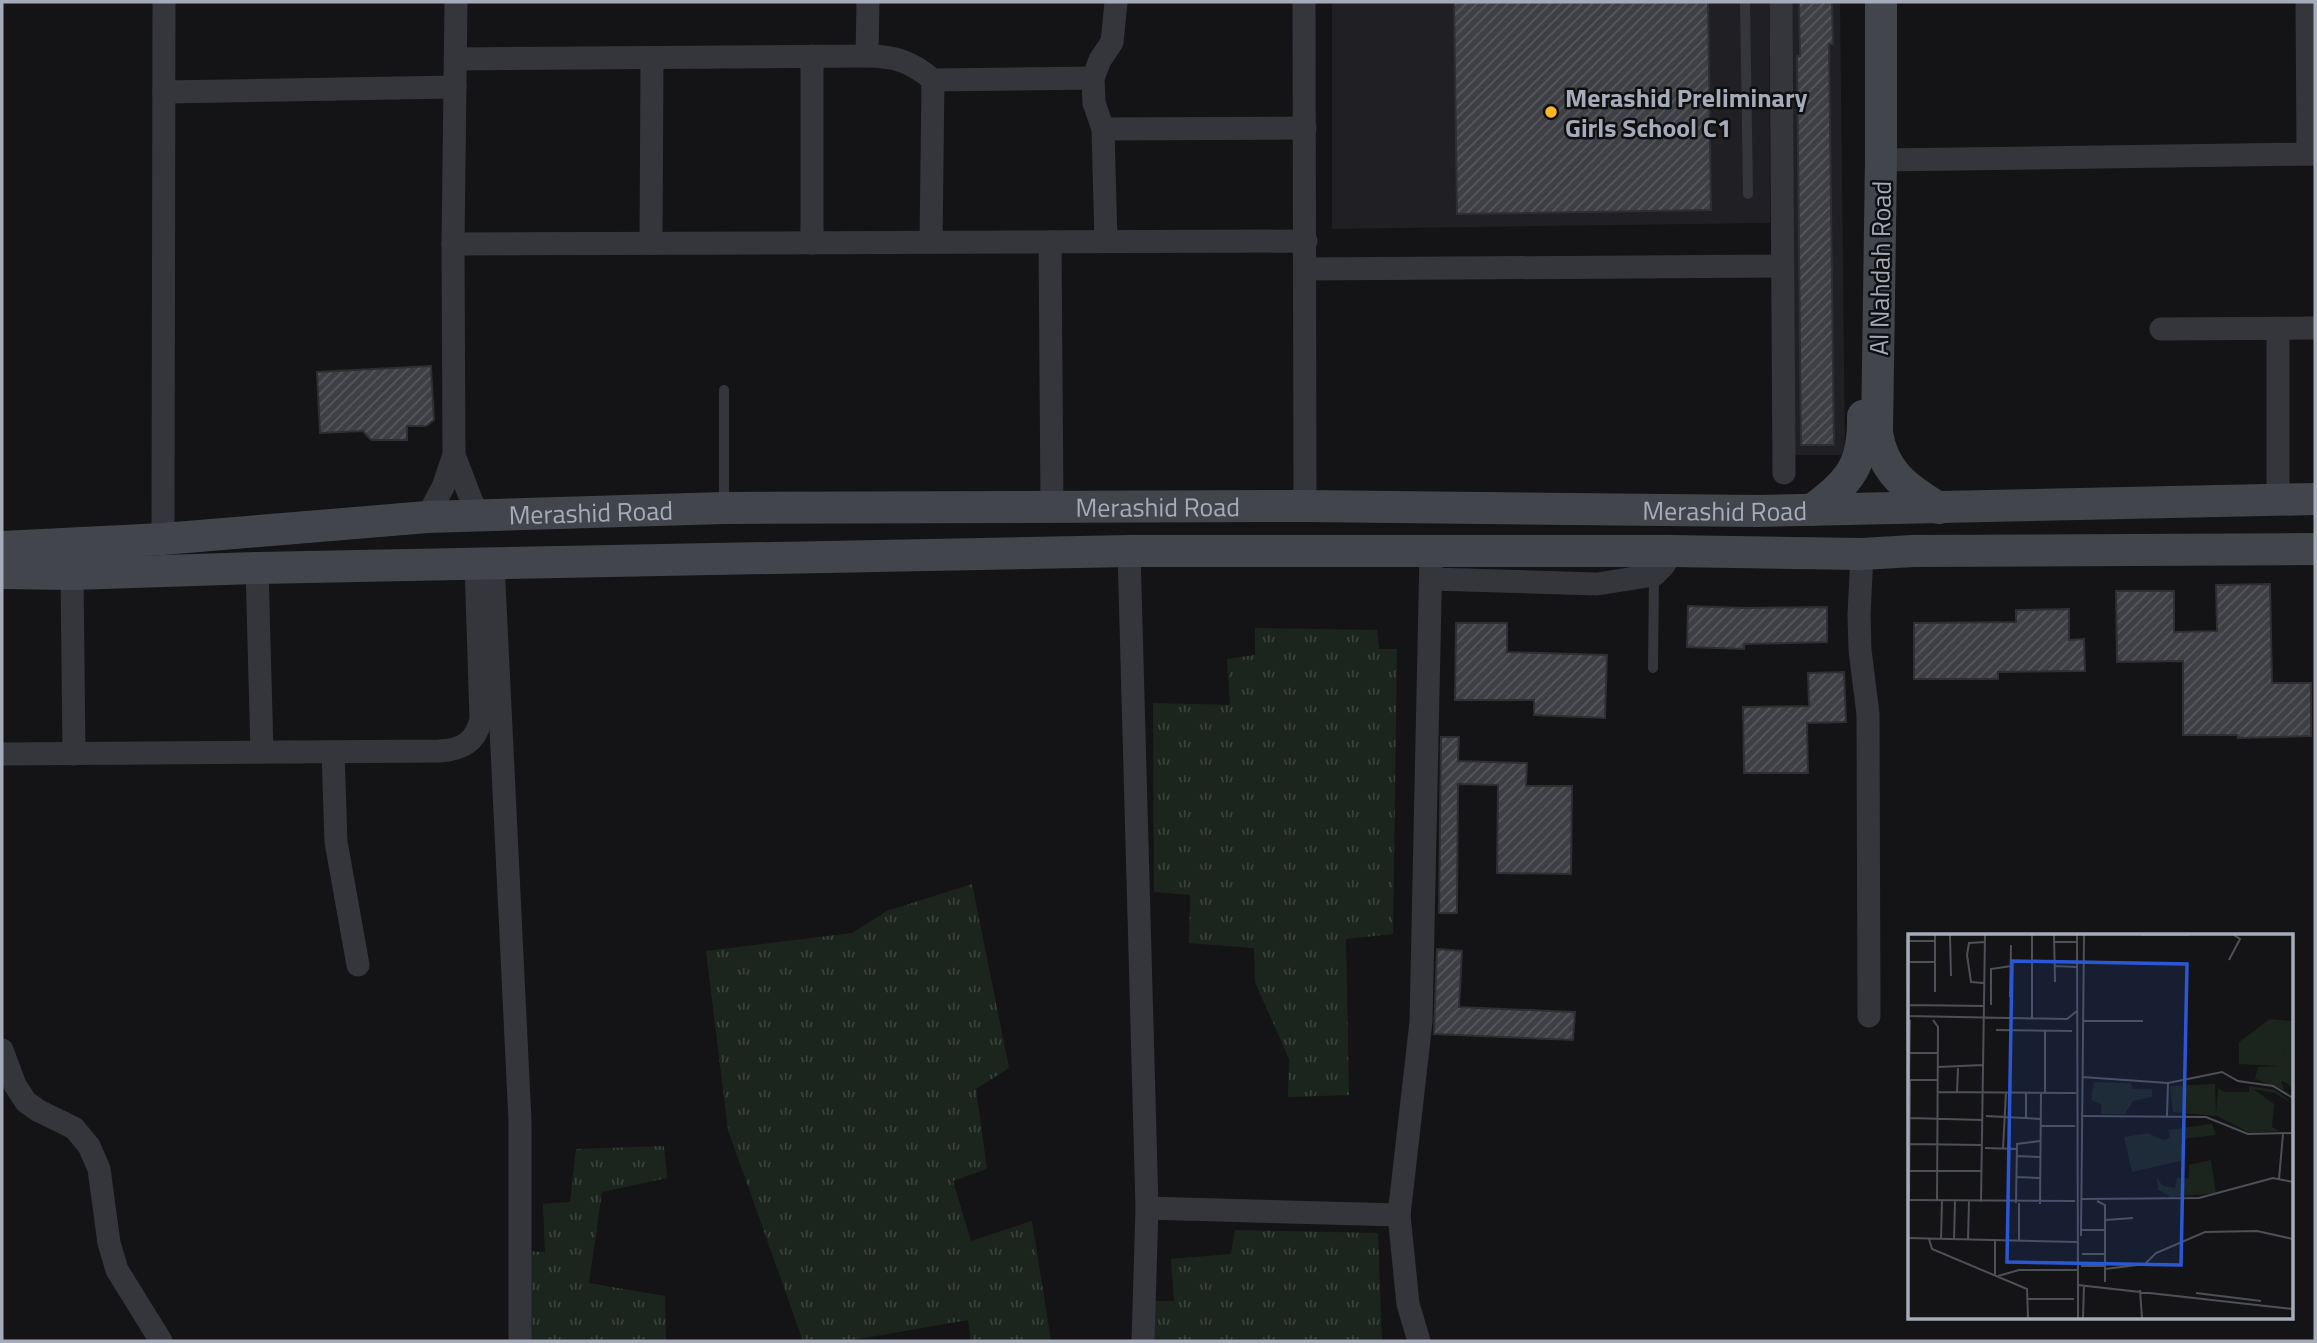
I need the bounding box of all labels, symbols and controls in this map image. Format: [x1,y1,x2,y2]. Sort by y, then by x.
place label: Merashid Preliminary Girls School C1 [1565,78,1808,147]
marker: Merashid Preliminary Girls School C1 [1543,104,1559,120]
street label: Al Nahdah Road [1859,180,1901,356]
street label: Merashid Road [1075,487,1240,526]
street label: Merashid Road [508,490,674,534]
street label: Merashid Road [1642,490,1807,531]
inset map [1908,934,2292,1318]

